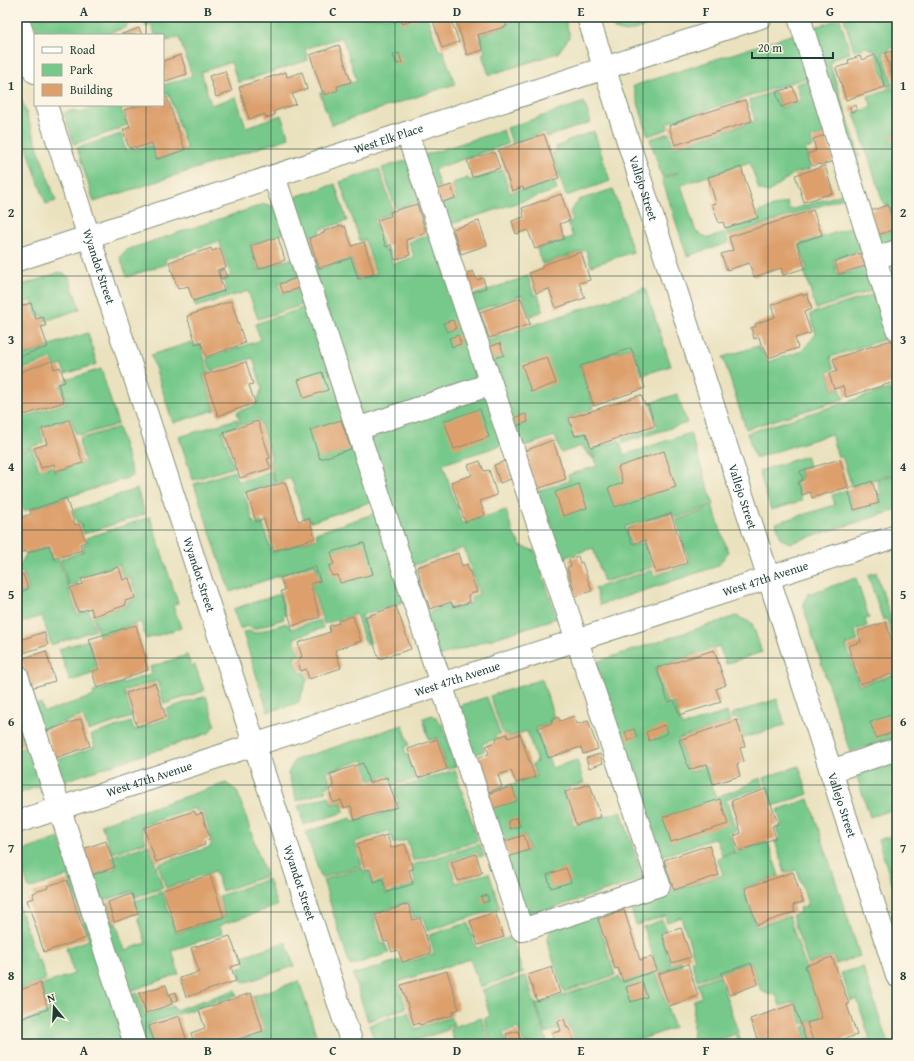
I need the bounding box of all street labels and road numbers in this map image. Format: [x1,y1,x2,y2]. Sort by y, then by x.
street label: West Elk Place [352,119,426,157]
street label: Vallejo Street [625,153,662,224]
street label: Wyandot Street [79,227,120,307]
street label: Vallejo Street [725,462,762,532]
street label: Wyandot Street [179,535,220,615]
street label: West 47th Avenue [720,556,811,600]
street label: West 47th Avenue [412,656,503,700]
street label: West 47th Avenue [104,757,194,800]
street label: Vallejo Street [824,770,861,840]
street label: Wyandot Street [280,843,320,923]

